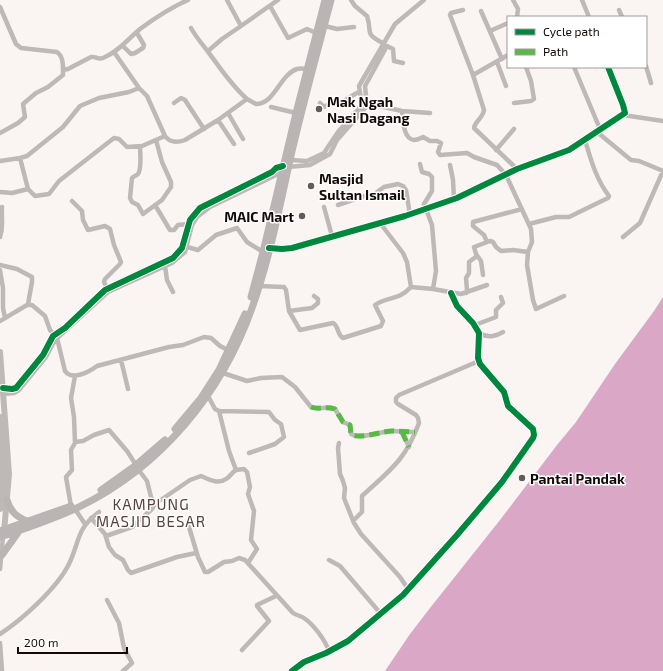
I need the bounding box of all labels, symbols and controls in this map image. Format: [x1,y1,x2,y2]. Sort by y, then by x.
legend [507,16,647,68]
text: Cycle path [543,24,600,38]
text: Path [543,44,568,58]
place label: Mak Ngah Nasi Dagang [327,93,410,126]
marker: Mak Ngah Nasi Dagang [314,104,324,114]
place label: Masjid Sultan Ismail [319,170,406,203]
marker: Masjid Sultan Ismail [306,181,316,191]
place label: MAIC Mart [224,208,294,225]
marker: MAIC Mart [297,211,307,221]
place label: Pantai Pandak [530,470,625,487]
marker: Pantai Pandak [517,473,527,483]
district label: KAMPUNG MASJID BESAR [96,495,206,530]
scale bar [18,629,127,655]
text: 200 m [24,635,58,649]

